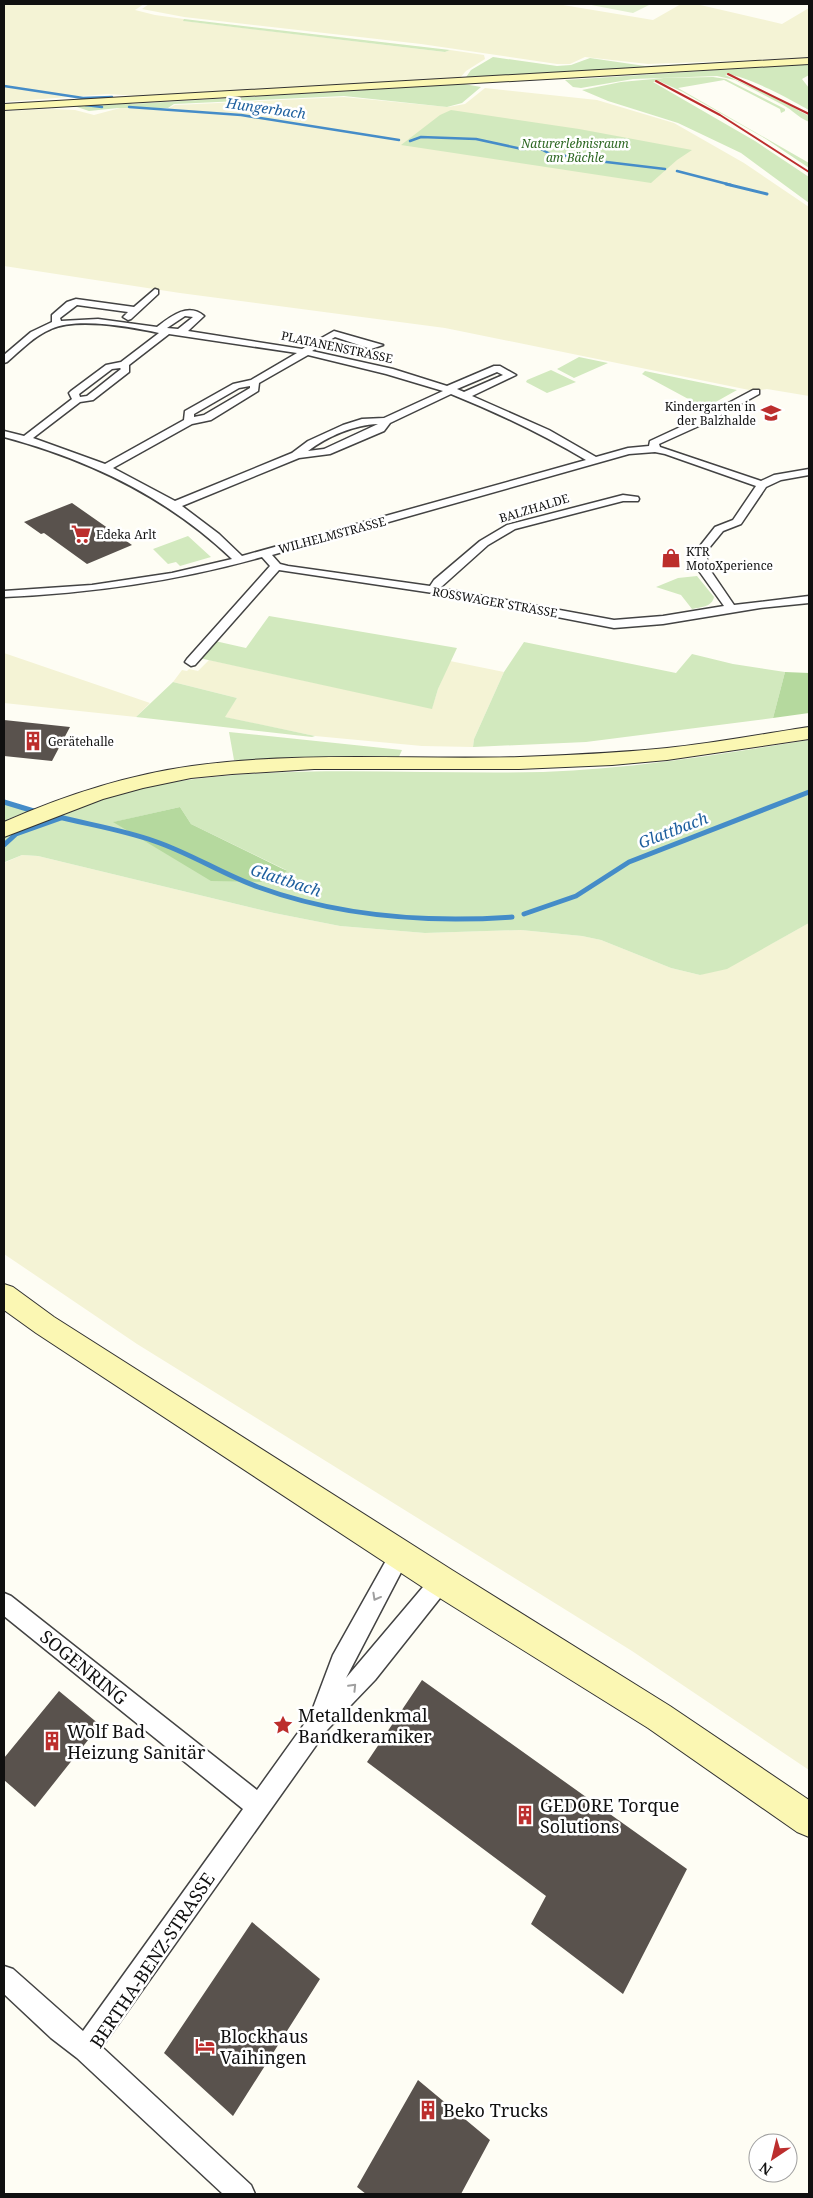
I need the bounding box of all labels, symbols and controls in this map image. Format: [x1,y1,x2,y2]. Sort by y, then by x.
water label: Hungerbach [224,93,308,123]
park label: Naturerlebnisraum am Bächle [520,135,629,166]
street label: PLATANENSTRASSE [280,327,394,367]
place label: Kindergarten in der Balzhalde [665,398,756,429]
school or university icon: Kindergarten in der Balzhalde [760,402,782,424]
street label: BALZHALDE [497,489,571,527]
street label: WILHELMSTRASSE [276,512,388,558]
supermarket icon: Edeka Arlt [70,523,92,545]
place label: Edeka Arlt [96,526,156,543]
place label: KTR MotoXperience [686,543,773,574]
shop icon: KTR MotoXperience [660,547,682,569]
street label: ROSSWAGER STRASSE [431,583,559,621]
building icon: Gerätehalle [22,730,44,752]
place label: Gerätehalle [48,733,114,750]
water label: Glattbach [635,807,711,853]
water label: Glattbach [248,858,324,902]
one-way arrow [373,1592,383,1601]
street label: SOGENRING [35,1624,133,1710]
one-way arrow [347,1683,356,1692]
place label: Metalldenkmal Bandkeramiker [298,1703,432,1748]
place icon: Metalldenkmal Bandkeramiker [272,1714,294,1736]
place label: Wolf Bad Heizung Sanitär [67,1719,206,1764]
building icon: Wolf Bad Heizung Sanitär [41,1730,63,1752]
place label: GEDORE Torque Solutions [540,1793,679,1838]
building icon: GEDORE Torque Solutions [514,1804,536,1826]
street label: BERTHA-BENZ-STRASSE [84,1868,220,2052]
place label: Blockhaus Vaihingen [220,2024,308,2069]
hotel icon: Blockhaus Vaihingen [194,2035,216,2057]
place label: Beko Trucks [443,2098,548,2122]
building icon: Beko Trucks [417,2099,439,2121]
north arrow [748,2133,798,2183]
text: N [755,2158,775,2180]

